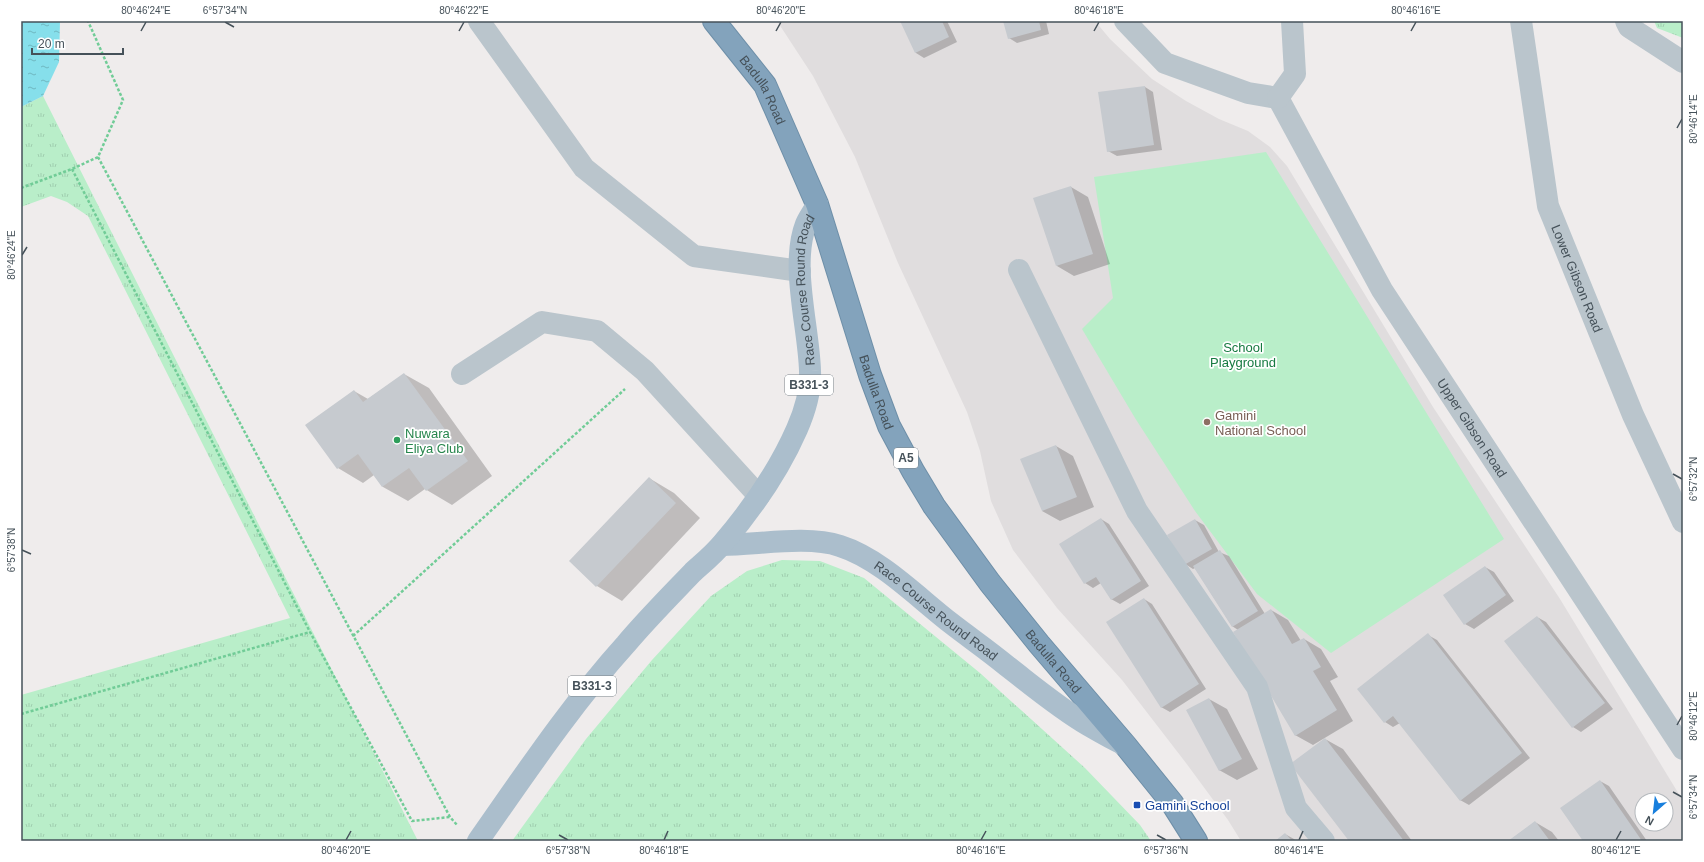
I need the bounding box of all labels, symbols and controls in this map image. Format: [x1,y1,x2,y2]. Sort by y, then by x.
text: 80°46'24"E [121,5,171,16]
text: 6°57'34"N [203,5,247,16]
text: 80°46'22"E [439,5,489,16]
text: 80°46'20"E [756,5,806,16]
text: 80°46'18"E [1074,5,1124,16]
text: 80°46'16"E [1391,5,1441,16]
scale bar [32,30,123,56]
text: 20 m [38,37,65,51]
street label: Badulla Road [737,52,789,127]
text: 80°46'14"E [1688,94,1699,144]
street label: Race Course Round Road [792,211,817,366]
street label: Lower Gibson Road [1549,222,1606,334]
text: 80°46'24"E [6,230,17,280]
park label: School Playground [1210,340,1276,370]
street label: Badulla Road [857,353,897,431]
road number: B331-3 [785,375,833,395]
street label: Upper Gibson Road [1434,375,1510,480]
place label: Gamini National School [1215,408,1306,438]
marker: Gamini National School [1202,417,1212,427]
place label: Nuwara Eliya Club [405,426,464,456]
marker: Nuwara Eliya Club [392,435,402,445]
road number: A5 [894,448,918,468]
text: 6°57'32"N [1688,457,1699,501]
text: 6°57'38"N [6,528,17,572]
street label: Race Course Round Road [872,557,1001,663]
street label: Badulla Road [1023,626,1085,696]
road number: B331-3 [568,676,616,696]
text: 80°46'12"E [1688,691,1699,741]
text: 6°57'34"N [1688,775,1699,819]
north arrow [1634,792,1674,832]
place label: Gamini School [1145,798,1230,813]
marker: Gamini School [1132,800,1142,810]
text: N [1643,814,1656,828]
text: 80°46'20"E [321,845,371,856]
text: 6°57'38"N [546,845,590,856]
text: 80°46'18"E [639,845,689,856]
text: 80°46'16"E [956,845,1006,856]
text: 6°57'36"N [1144,845,1188,856]
text: 80°46'14"E [1274,845,1324,856]
text: 80°46'12"E [1591,845,1641,856]

